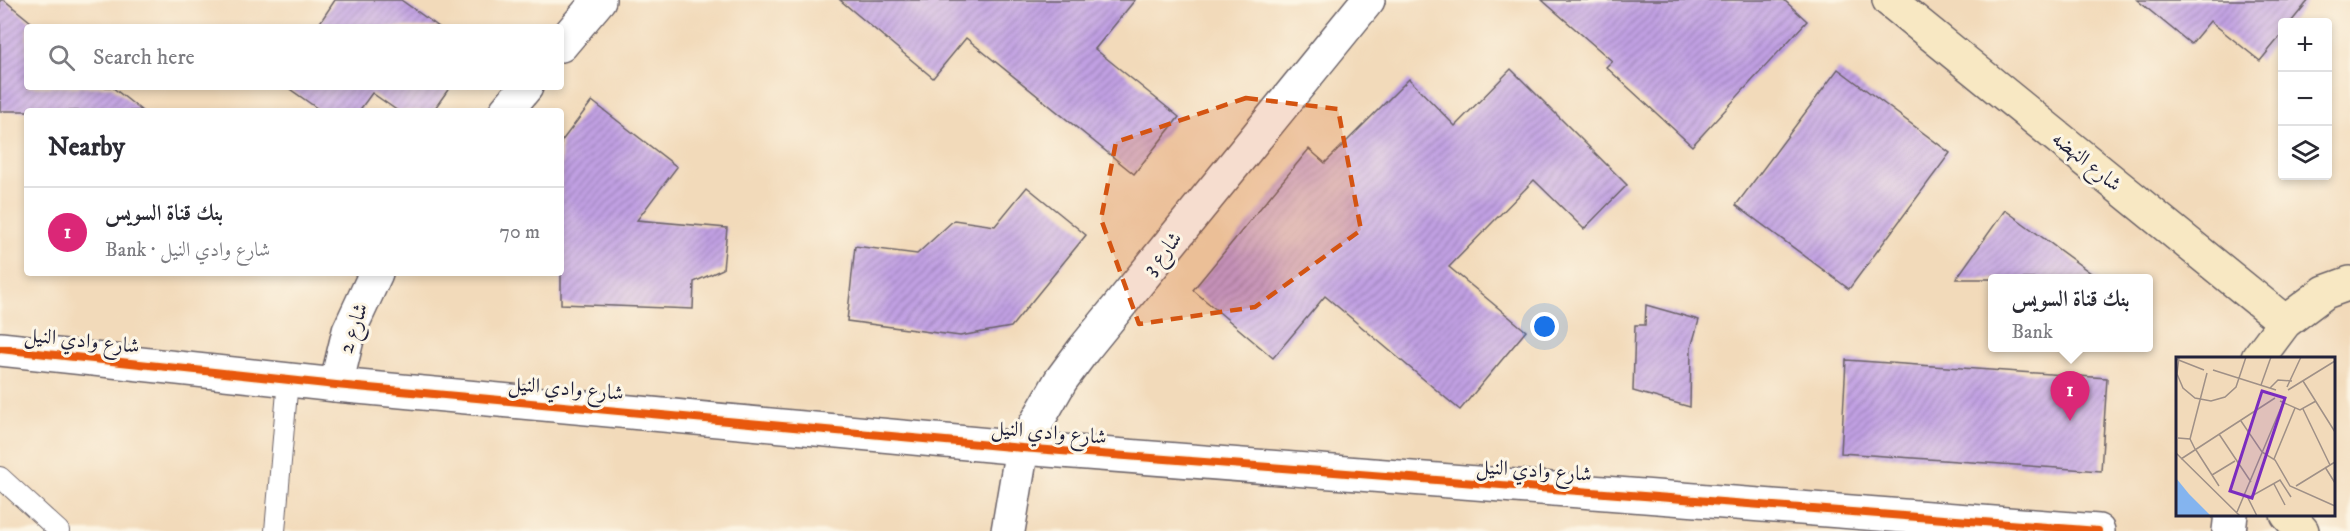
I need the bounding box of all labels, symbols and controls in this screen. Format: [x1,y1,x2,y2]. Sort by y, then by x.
map controls [2278,18,2332,180]
button: + [2278,18,2332,72]
search box [24,24,564,90]
icon: search [45,41,78,74]
text: Search here [93,44,195,71]
button: − [2278,72,2332,126]
street label: شارع النهضه [2044,126,2126,201]
button: layers [2278,126,2332,180]
text: Nearby [48,131,125,164]
text: بنك قناة السويس [105,200,223,227]
text: 1 [64,220,71,245]
text: 70 m [499,220,540,245]
street label: شارع 3 [1137,226,1191,283]
text: Bank · شارع وادي النيل [105,238,270,263]
popup [1988,274,2153,352]
text: بنك قناة السويس [2011,286,2130,313]
street label: شارع 2 [333,300,378,358]
your location [1530,312,1559,341]
text: Bank [2011,320,2053,345]
street label: شارع وادي النيل [22,322,141,364]
inset map [2176,357,2335,516]
street label: شارع وادي النيل [507,371,625,411]
pin: 1 [2050,372,2090,421]
street label: شارع وادي النيل [990,415,1108,455]
street label: شارع وادي النيل [1475,454,1593,492]

